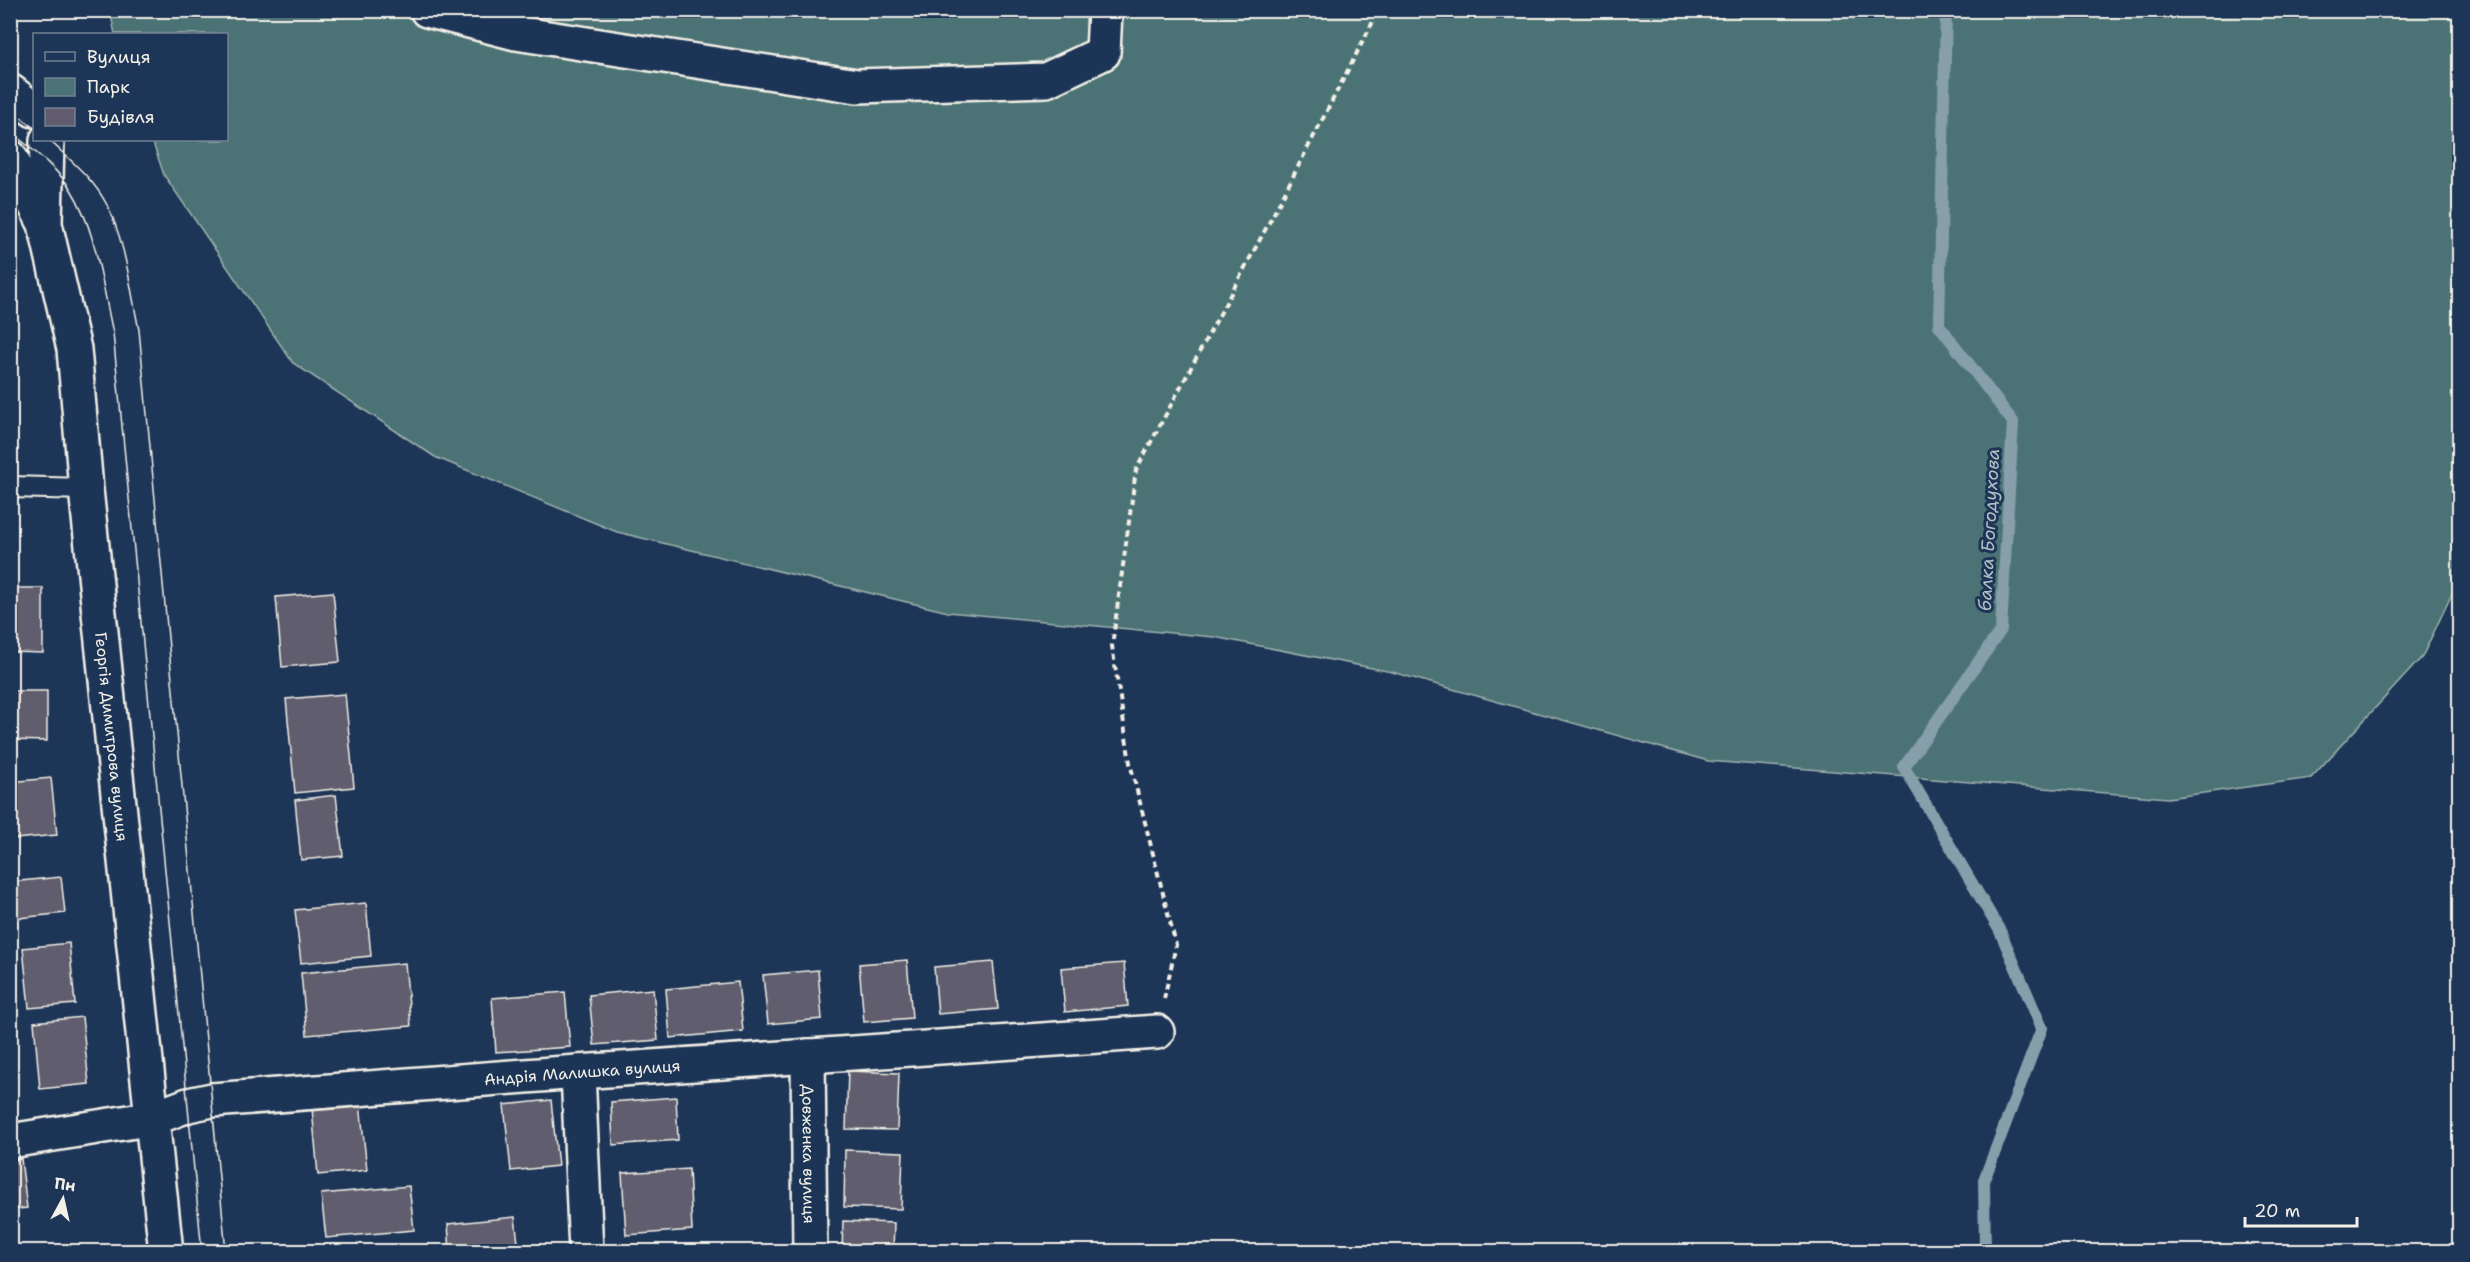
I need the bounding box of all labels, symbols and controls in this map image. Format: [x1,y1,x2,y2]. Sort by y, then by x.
legend [33,33,228,141]
text: Вулиця [87,45,151,69]
text: Парк [87,75,130,99]
text: Будівля [87,105,155,129]
water label: балка Богодухова [1973,448,2005,612]
street label: Георгія Димитрова вулиця [91,631,133,842]
street label: Андрія Малишка вулиця [483,1054,681,1090]
street label: Довженка вулиця [798,1084,820,1224]
north arrow [33,1169,93,1229]
text: Пн [53,1173,77,1197]
scale bar [2245,1190,2358,1228]
text: 20 m [2254,1199,2300,1223]

